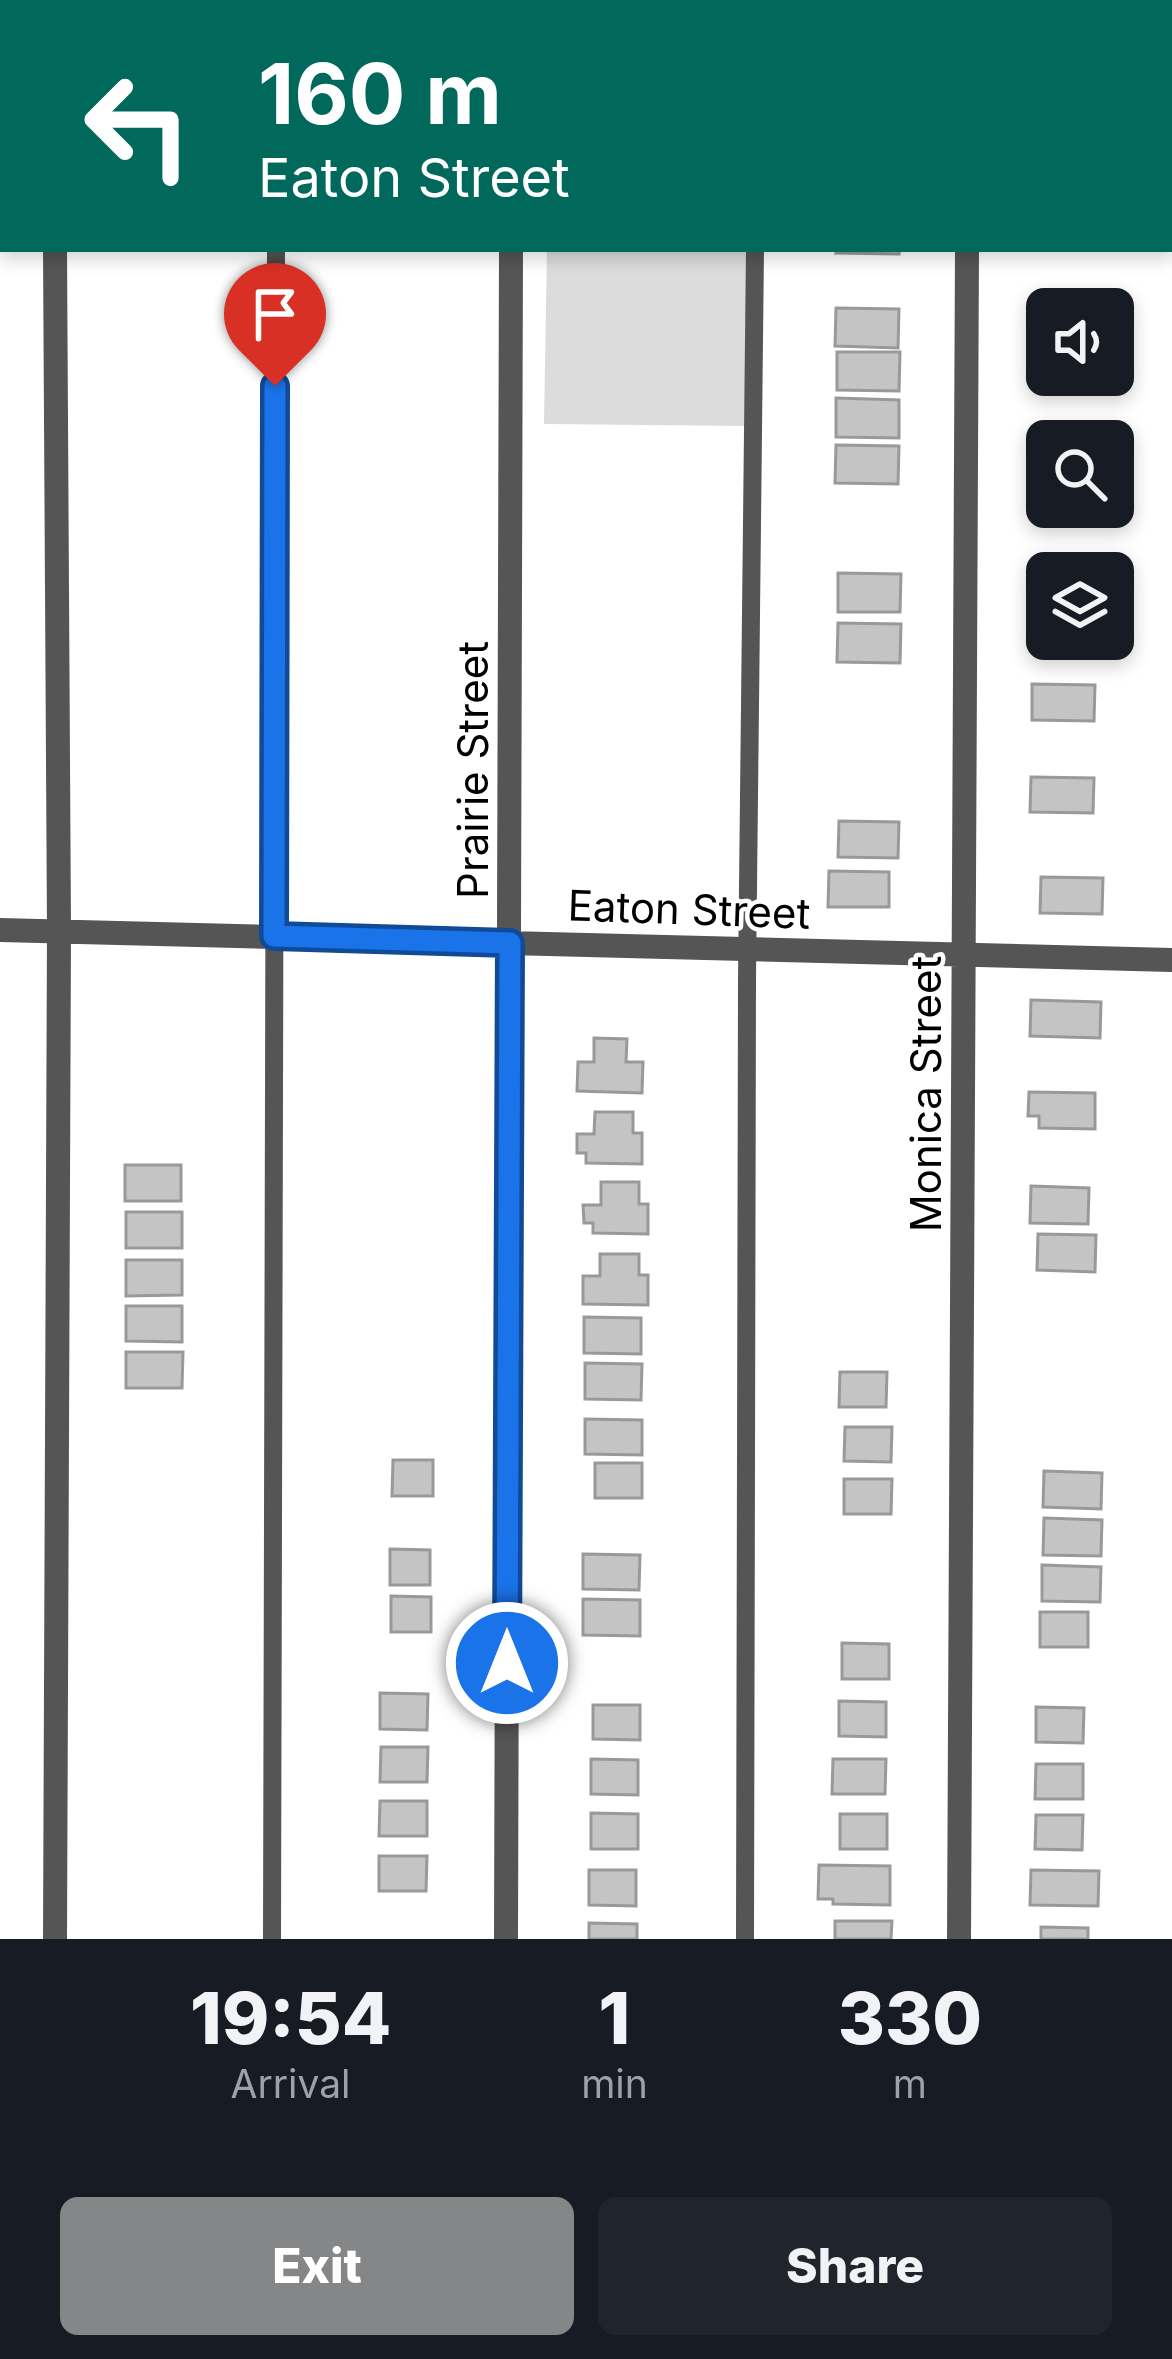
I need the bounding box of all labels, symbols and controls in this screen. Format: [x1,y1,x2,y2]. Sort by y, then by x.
text: 160 m [258,43,502,144]
icon: left [60,48,216,204]
text: Eaton Street [258,145,570,210]
pin [224,263,326,386]
icon: arrive [242,281,308,347]
map controls [1026,288,1134,660]
button: sound [1026,288,1134,396]
button: search [1026,420,1134,528]
button: layers [1026,552,1134,660]
street label: Prairie Street [447,641,498,899]
street label: Eaton Street [567,879,811,939]
street label: Monica Street [900,956,951,1232]
position arrow [444,1600,570,1726]
text: 19:54 [190,1974,391,2061]
text: 1 [599,1974,630,2061]
text: 330 [838,1974,982,2061]
text: Arrival [231,2060,351,2107]
text: min [581,2060,648,2107]
text: m [893,2060,927,2107]
button: Exit [60,2197,574,2335]
button: Share [598,2197,1112,2335]

